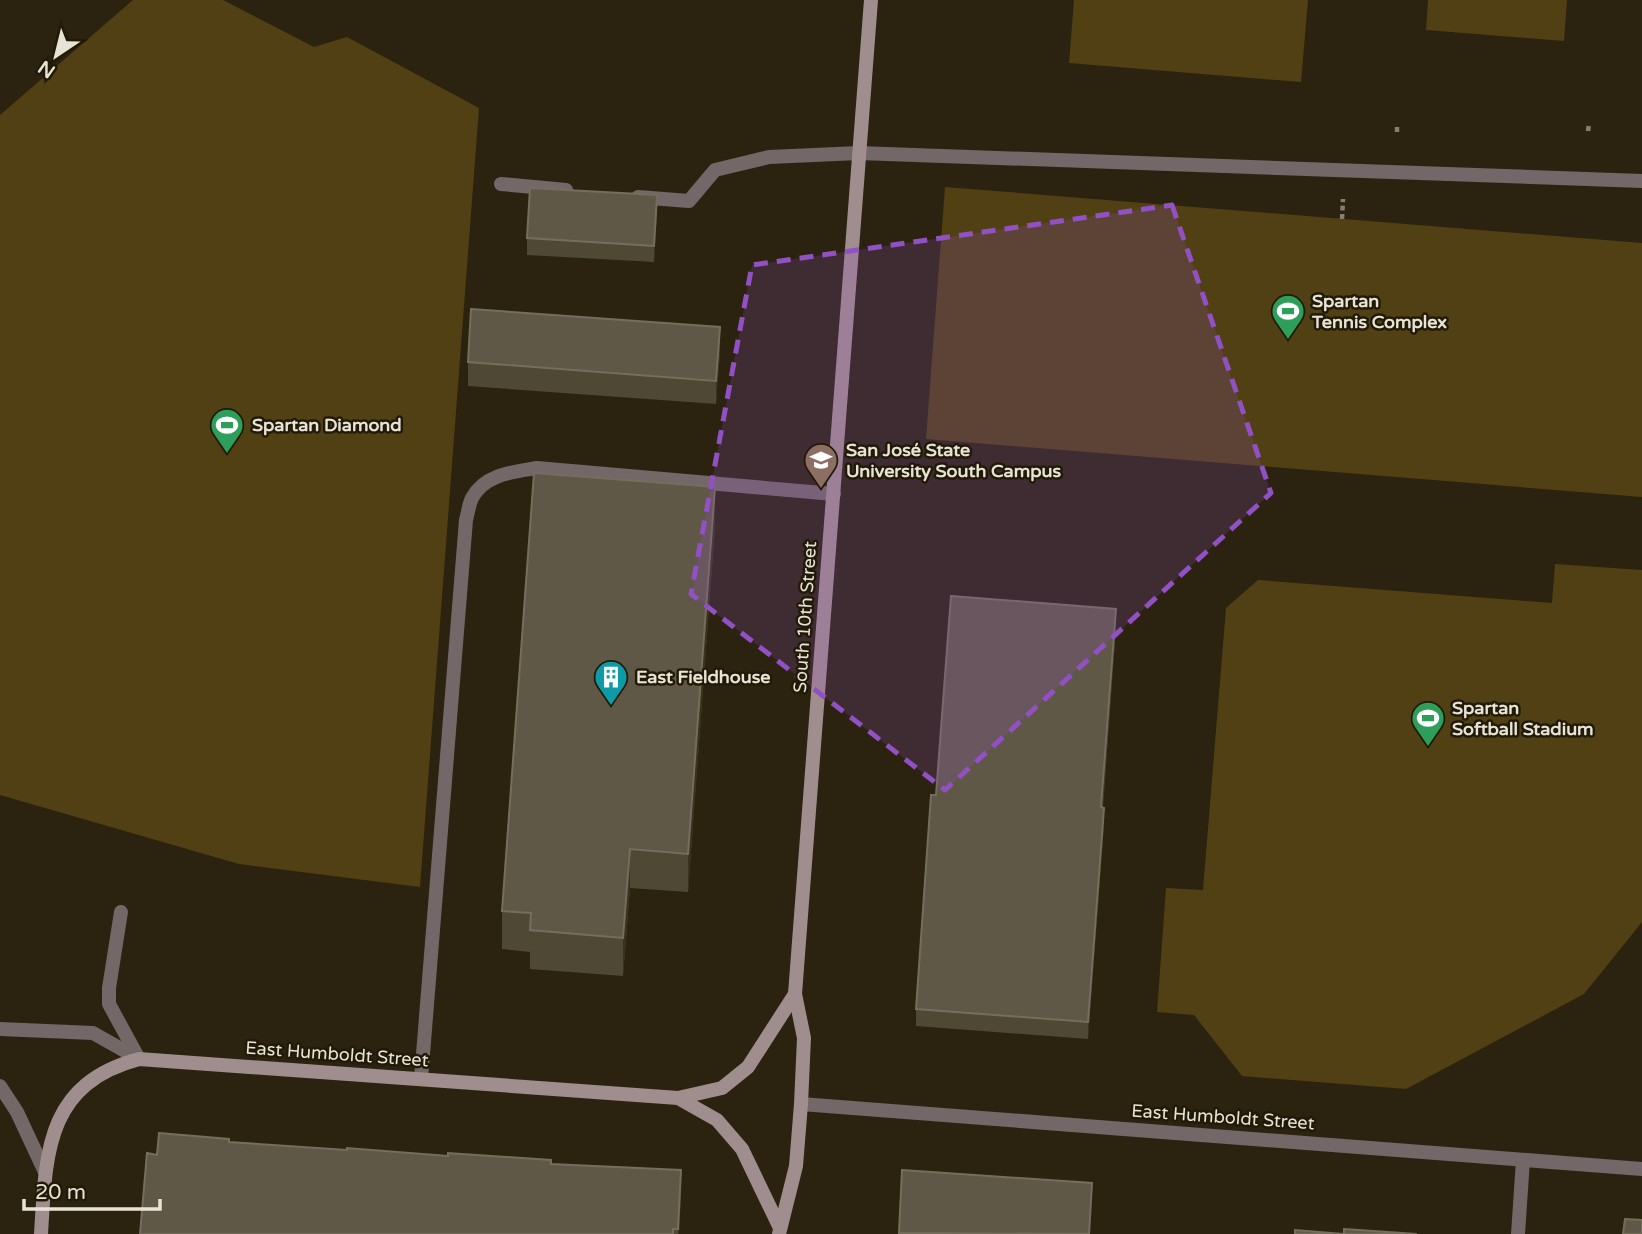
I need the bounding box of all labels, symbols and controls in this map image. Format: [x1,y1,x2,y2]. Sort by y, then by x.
north arrow [21,21,91,91]
text: N [34,56,59,82]
place label: Spartan Tennis Complex [1311,290,1447,333]
sports icon: Spartan Tennis Complex [1269,292,1307,341]
sports icon: Spartan Diamond [208,406,246,455]
place label: Spartan Diamond [252,414,402,436]
place label: San José State University South Campus [846,439,1061,482]
school or university icon: San José State University South Campus [802,441,840,490]
street label: South 10th Street [789,540,821,694]
building icon: East Fieldhouse [592,658,630,707]
place label: East Fieldhouse [636,666,771,688]
place label: Spartan Softball Stadium [1452,697,1594,740]
sports icon: Spartan Softball Stadium [1409,699,1447,748]
street label: East Humboldt Street [245,1037,429,1071]
street label: East Humboldt Street [1131,1100,1315,1134]
scale bar [24,1168,161,1212]
text: 20 m [35,1180,86,1205]

